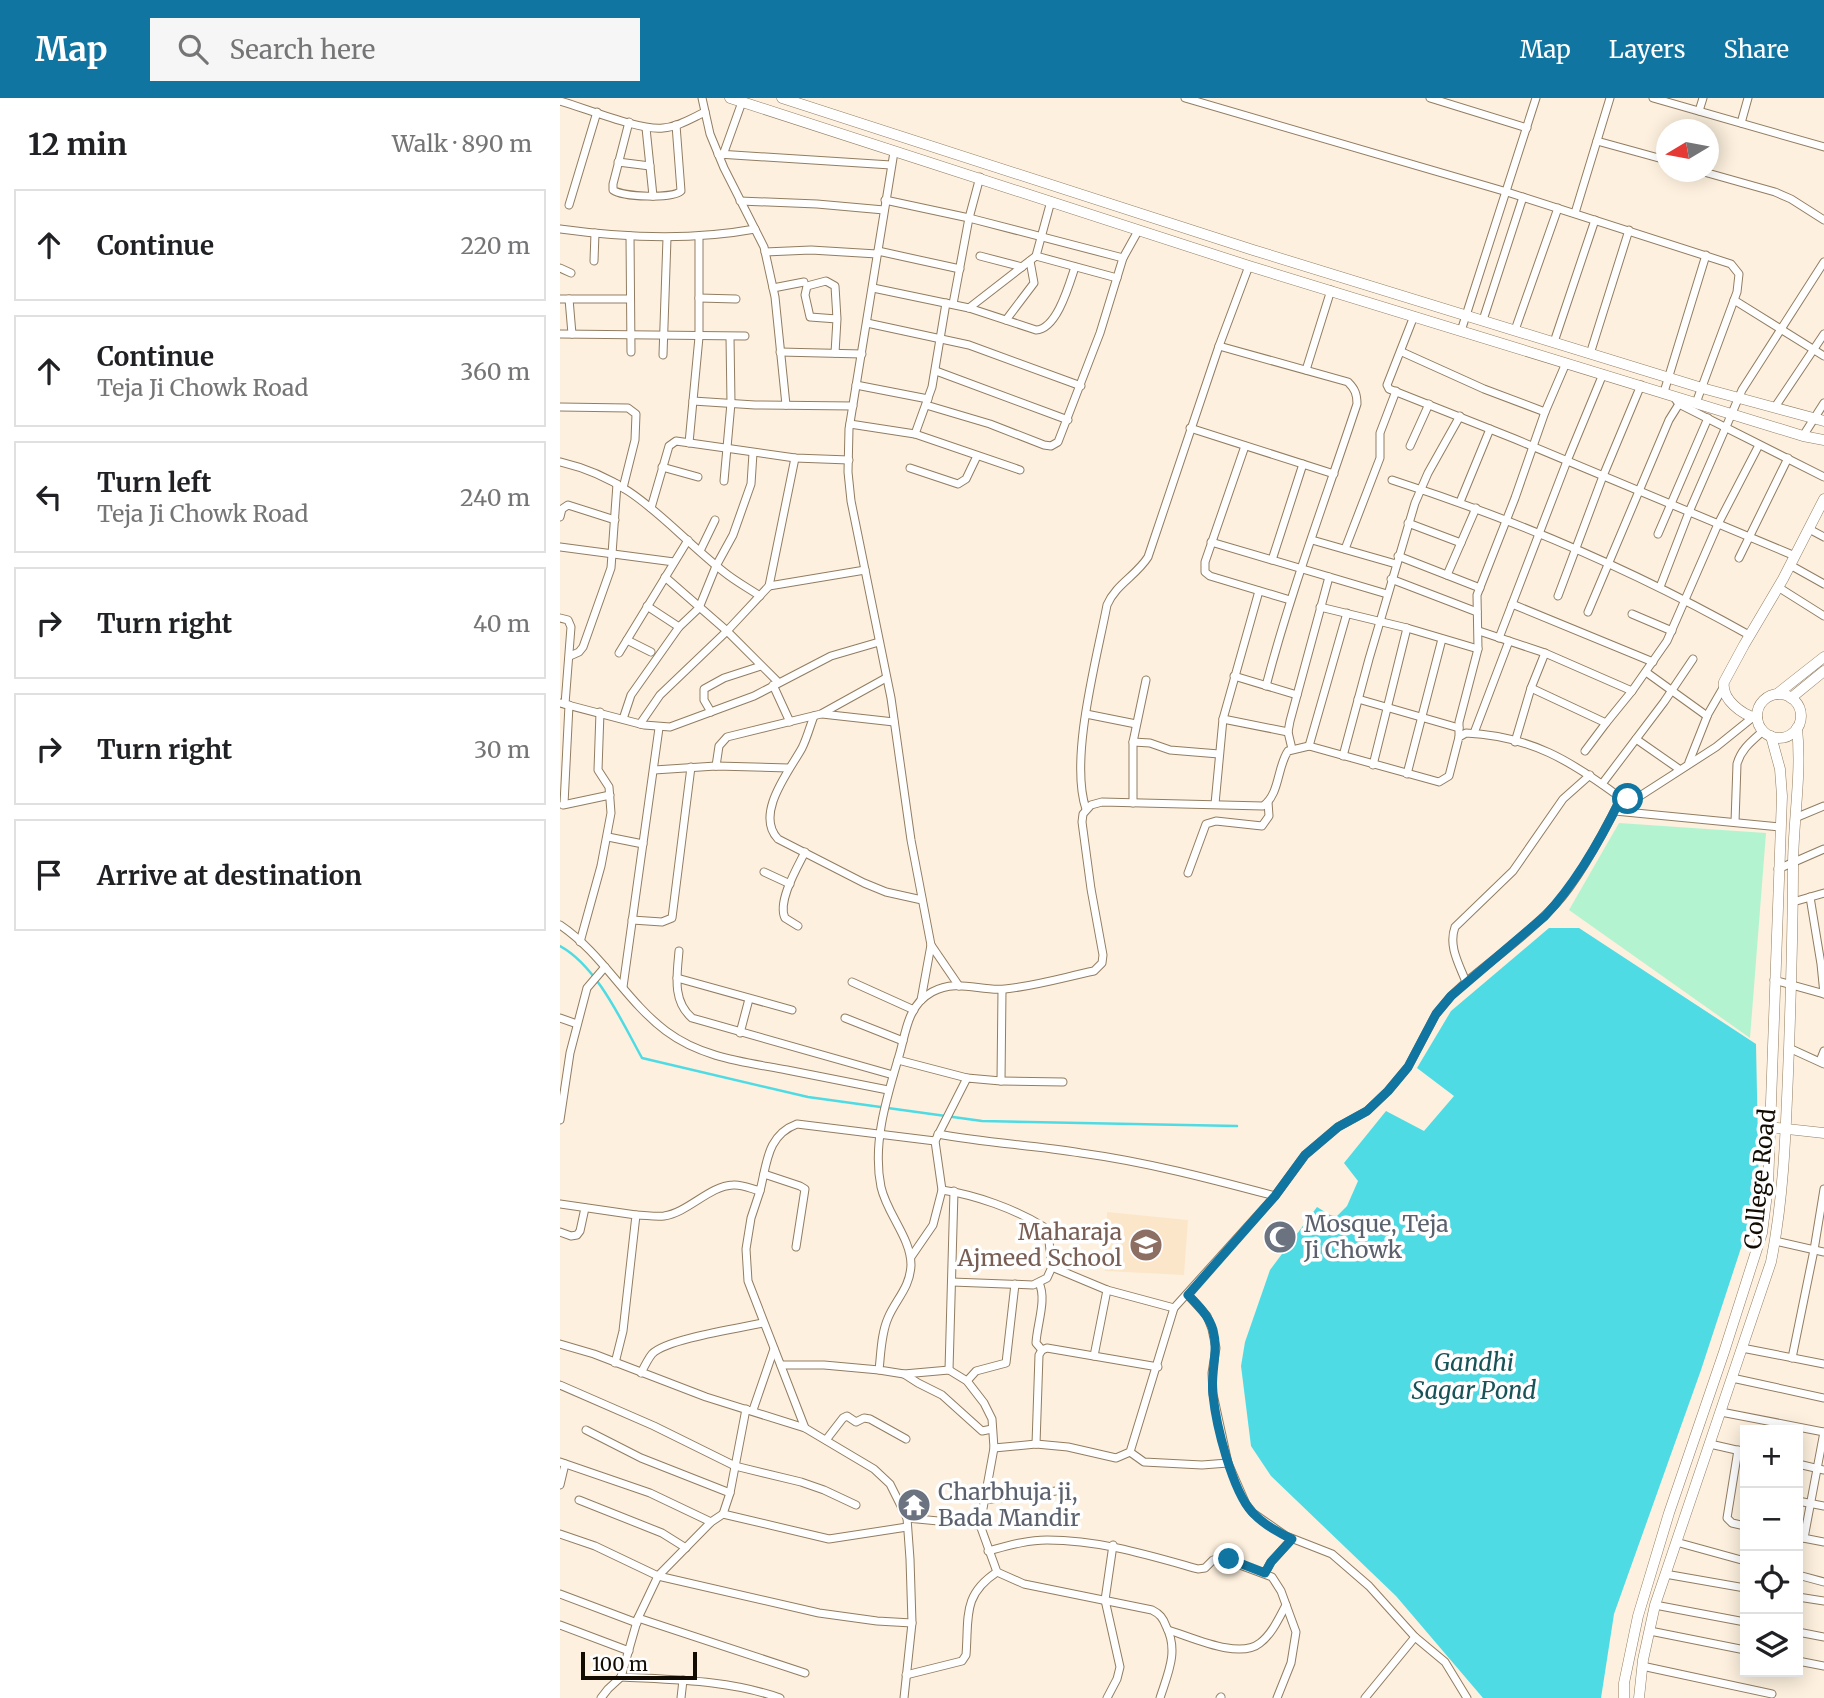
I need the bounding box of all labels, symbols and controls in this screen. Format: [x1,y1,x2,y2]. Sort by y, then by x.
search box [150,18,640,81]
text: Map [35,29,108,70]
icon: search [174,30,212,68]
text: Search here [230,33,375,66]
text: Map [1520,34,1571,65]
text: Layers [1609,34,1685,65]
text: Share [1723,34,1789,65]
north arrow [1656,119,1719,182]
text: 12 min [28,125,127,163]
text: Walk · 890 m [392,129,532,158]
icon: ahead [30,226,68,264]
text: Continue [97,229,214,262]
text: 220 m [460,231,530,260]
text: Continue [97,340,214,373]
icon: ahead [30,352,68,390]
text: 360 m [460,357,530,386]
text: Teja Ji Chowk Road [97,373,308,402]
text: Turn left [97,466,211,499]
icon: left [30,478,68,516]
text: 240 m [460,483,530,512]
text: Teja Ji Chowk Road [97,499,308,528]
icon: right [30,604,68,642]
text: Turn right [97,607,232,640]
text: 40 m [473,609,530,638]
icon: right [30,730,68,768]
text: Turn right [97,733,232,766]
text: 30 m [474,735,530,764]
route start [1612,783,1643,814]
icon: arrive [30,856,68,894]
text: Arrive at destination [97,859,362,892]
street label: College Road [1738,1107,1781,1251]
place label: Mosque, Teja Ji Chowk [1303,1209,1449,1264]
place label: Maharaja Ajmeed School [957,1217,1122,1272]
mosque icon: Mosque, Teja Ji Chowk [1261,1218,1299,1256]
school or university icon: Maharaja Ajmeed School [1127,1226,1165,1264]
water label: Gandhi Sagar Pond [1412,1347,1536,1406]
map controls [1740,1425,1803,1677]
button: + [1740,1425,1803,1488]
place label: Charbhuja ji, Bada Mandir [938,1477,1080,1532]
temple icon: Charbhuja ji, Bada Mandir [895,1486,933,1524]
button: − [1740,1488,1803,1551]
route end [1213,1543,1244,1574]
button: locate [1740,1551,1803,1614]
button: layers [1740,1614,1803,1677]
scale bar [581,1649,696,1681]
text: 100 m [592,1652,648,1676]

